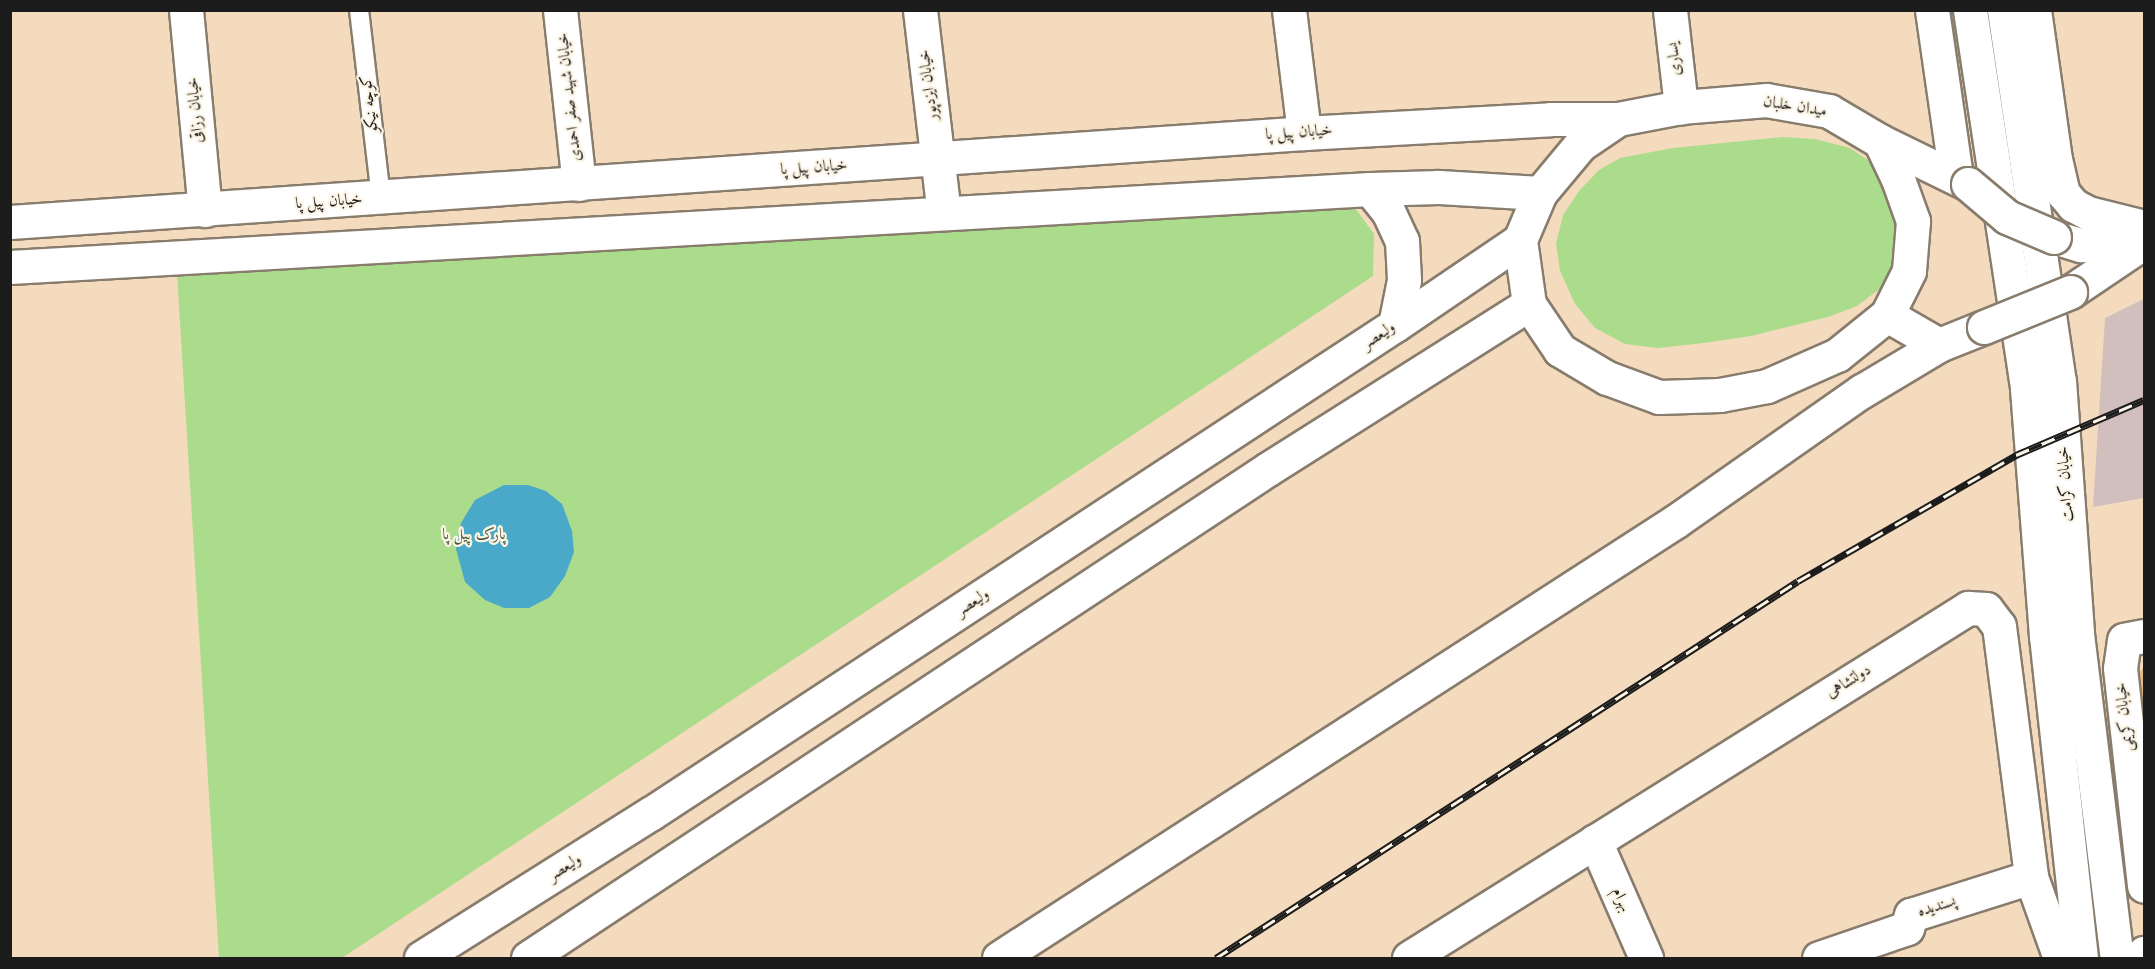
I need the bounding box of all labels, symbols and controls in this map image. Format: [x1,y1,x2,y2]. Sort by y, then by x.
street label: خیابان شهید صفر احمدی [554,32,586,162]
street label: یساری [1664,41,1686,77]
street label: خیابان ایزدپور [915,48,943,122]
street label: کوچه نیکو [357,74,383,134]
street label: خیابان رزاقی [184,76,208,144]
street label: میدان خلبان [1762,92,1828,122]
street label: خیابان پیل پا [1265,121,1333,145]
street label: خیابان پیل پا [780,156,848,180]
street label: خیابان پیل پا [295,190,363,214]
street label: ولیعصر [1359,318,1399,354]
street label: خیابان کرامت [2054,446,2078,522]
park label: پارک پیل پا [442,525,506,545]
street label: ولیعصر [953,585,993,621]
street label: دولتشاهی [1823,661,1875,703]
street label: خیابان کریمی [2112,681,2138,753]
street label: ولیعصر [545,850,585,886]
street label: بهرام [1607,885,1635,915]
street label: پسندیده [1915,892,1959,922]

